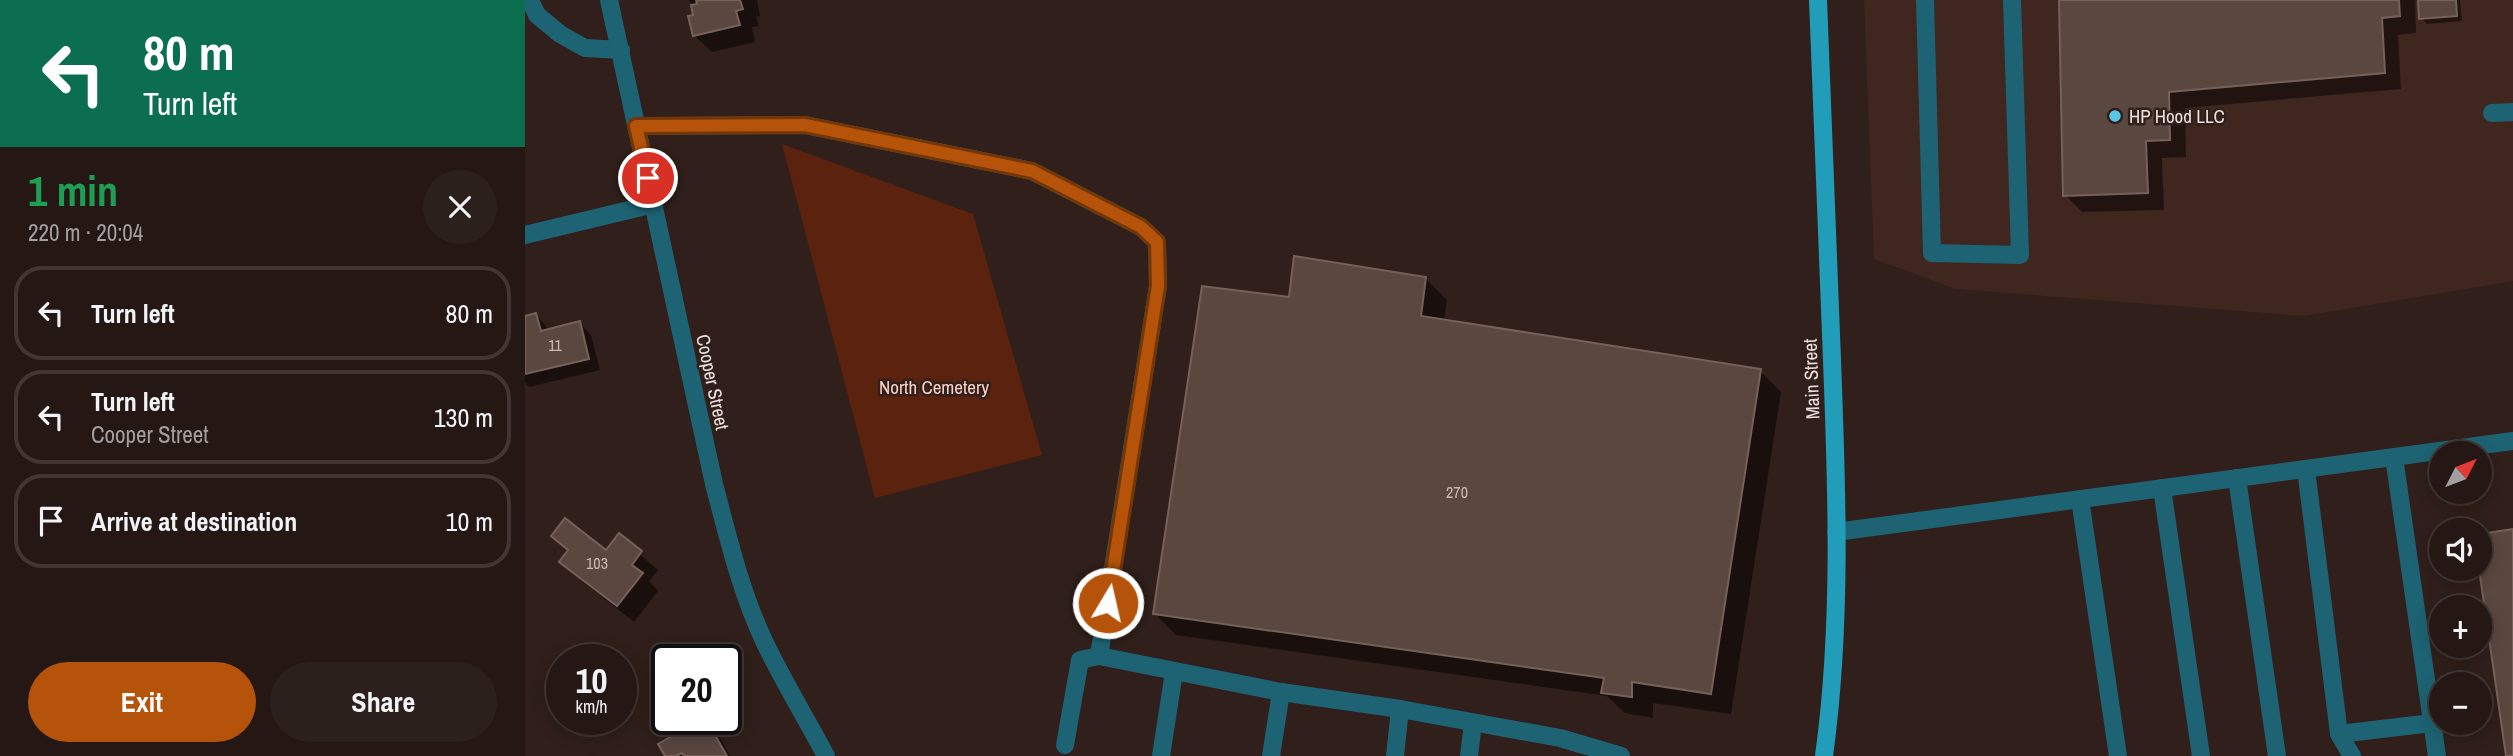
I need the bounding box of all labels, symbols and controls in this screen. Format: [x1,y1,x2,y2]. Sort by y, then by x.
text: 80 m [143,19,235,85]
icon: left [28,28,119,119]
text: Turn left [143,82,237,125]
place label: HP Hood LLC [2129,103,2225,129]
marker: HP Hood LLC [2107,108,2123,124]
pin [618,148,678,208]
icon: arrive [629,159,667,197]
text: 1 min [28,163,118,219]
button: close [423,170,497,244]
text: 220 m · 20:04 [28,217,143,248]
icon: left [32,294,70,332]
text: Turn left [91,296,175,331]
text: 80 m [446,296,493,331]
street label: Cooper Street [690,332,736,433]
house number: 11 [548,334,563,356]
street label: Main Street [1797,338,1825,420]
park label: North Cemetery [879,374,989,400]
text: Turn left [91,384,175,419]
icon: left [32,398,70,436]
text: 130 m [434,400,493,435]
text: Cooper Street [91,419,208,450]
north arrow [2429,441,2492,504]
map controls [2429,441,2492,735]
house number: 270 [1446,481,1468,503]
icon: arrive [32,502,70,540]
text: Arrive at destination [91,504,297,539]
text: 10 m [446,504,493,539]
button: sound [2429,518,2492,581]
house number: 103 [586,552,608,574]
position arrow [1071,566,1145,640]
button: + [2429,595,2492,658]
speed limit sign: 20 [651,644,742,735]
text: 10 [576,657,607,704]
button: Exit [28,662,256,742]
button: Share [270,662,497,742]
button: − [2429,672,2492,735]
text: km/h [576,694,608,719]

